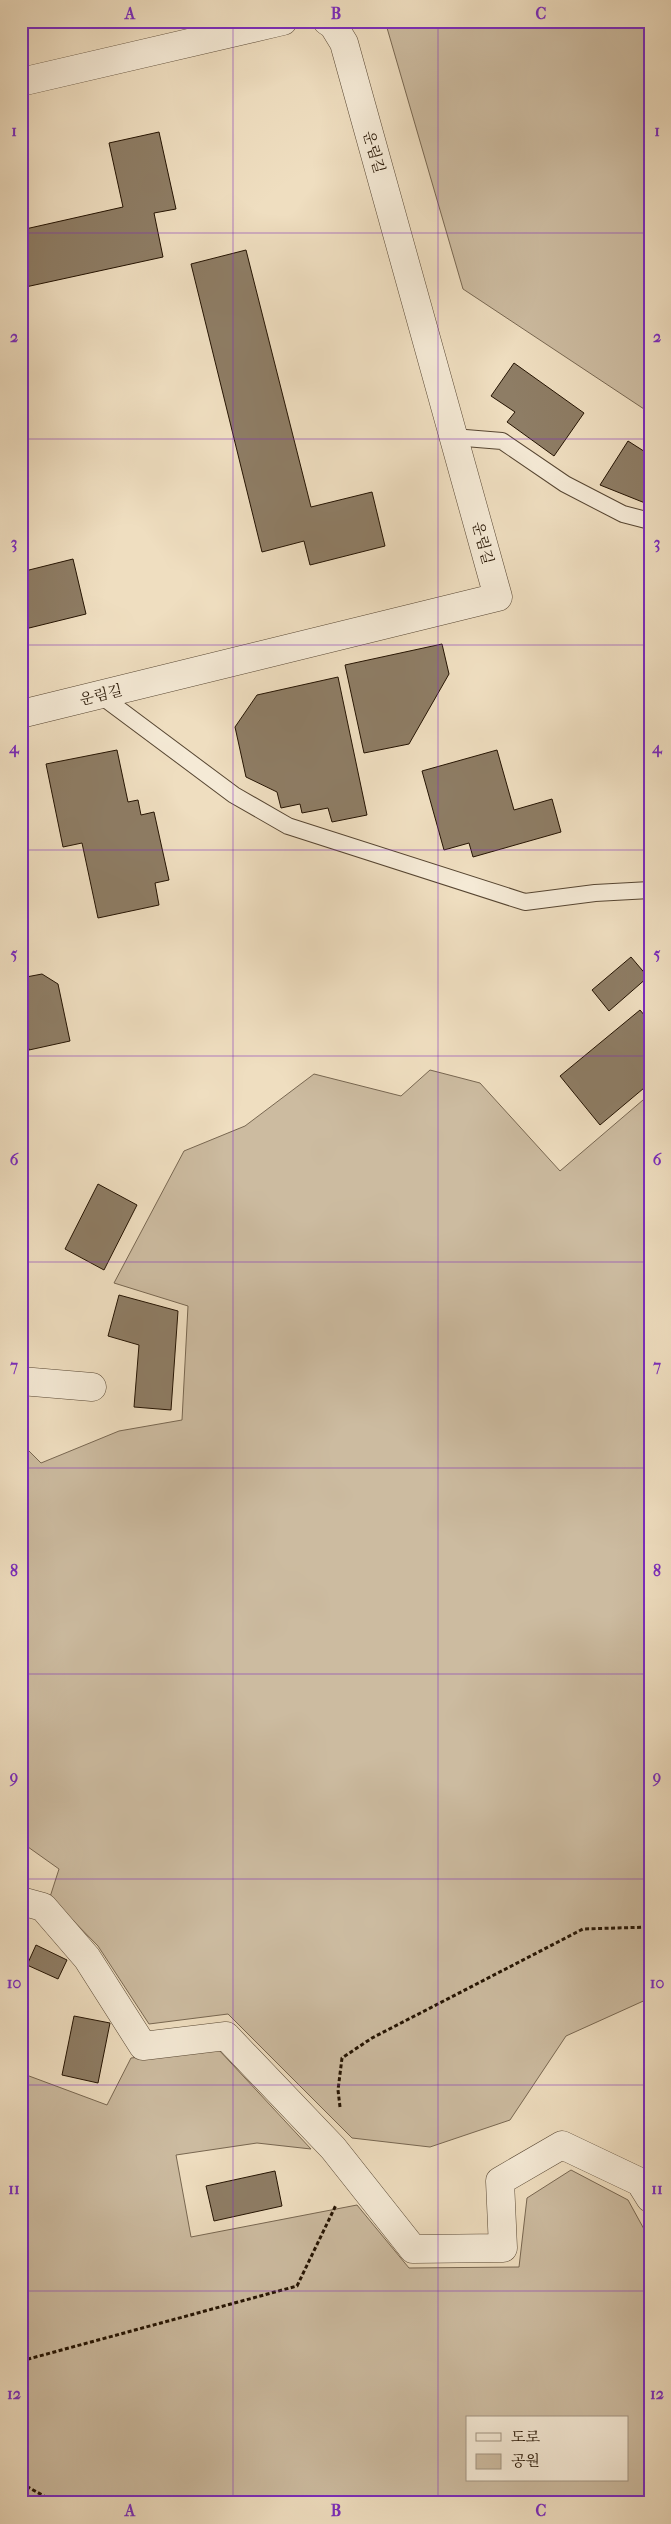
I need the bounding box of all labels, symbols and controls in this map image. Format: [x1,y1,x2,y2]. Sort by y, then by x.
text: A [124,4,136,23]
text: B [331,4,341,23]
text: C [536,4,547,23]
text: 1 [11,121,17,140]
text: 1 [654,121,660,140]
street label: 운림길 [359,129,389,175]
text: 2 [10,327,18,346]
text: 2 [653,327,661,346]
street label: 운림길 [469,520,497,566]
text: 3 [11,533,17,553]
text: 3 [654,533,660,553]
street label: 운림길 [78,681,124,709]
text: 4 [8,738,20,758]
text: 4 [651,738,663,758]
text: 5 [11,944,18,963]
text: 5 [654,944,661,963]
text: 6 [10,1150,19,1169]
text: 6 [653,1150,662,1169]
text: 7 [9,1356,18,1375]
text: 7 [652,1356,661,1375]
text: 8 [10,1561,18,1580]
text: 8 [653,1561,661,1580]
text: 9 [9,1767,18,1787]
text: 9 [652,1767,661,1787]
text: 10 [7,1973,21,1992]
text: 10 [650,1973,664,1992]
text: 11 [8,2179,20,2198]
text: 11 [651,2179,663,2198]
text: 12 [7,2384,21,2403]
text: 12 [650,2384,664,2403]
legend [466,2416,628,2482]
text: 도로 [511,2428,540,2446]
text: 공원 [511,2452,540,2470]
text: A [124,2501,136,2520]
text: B [331,2501,341,2520]
text: C [536,2501,547,2520]

